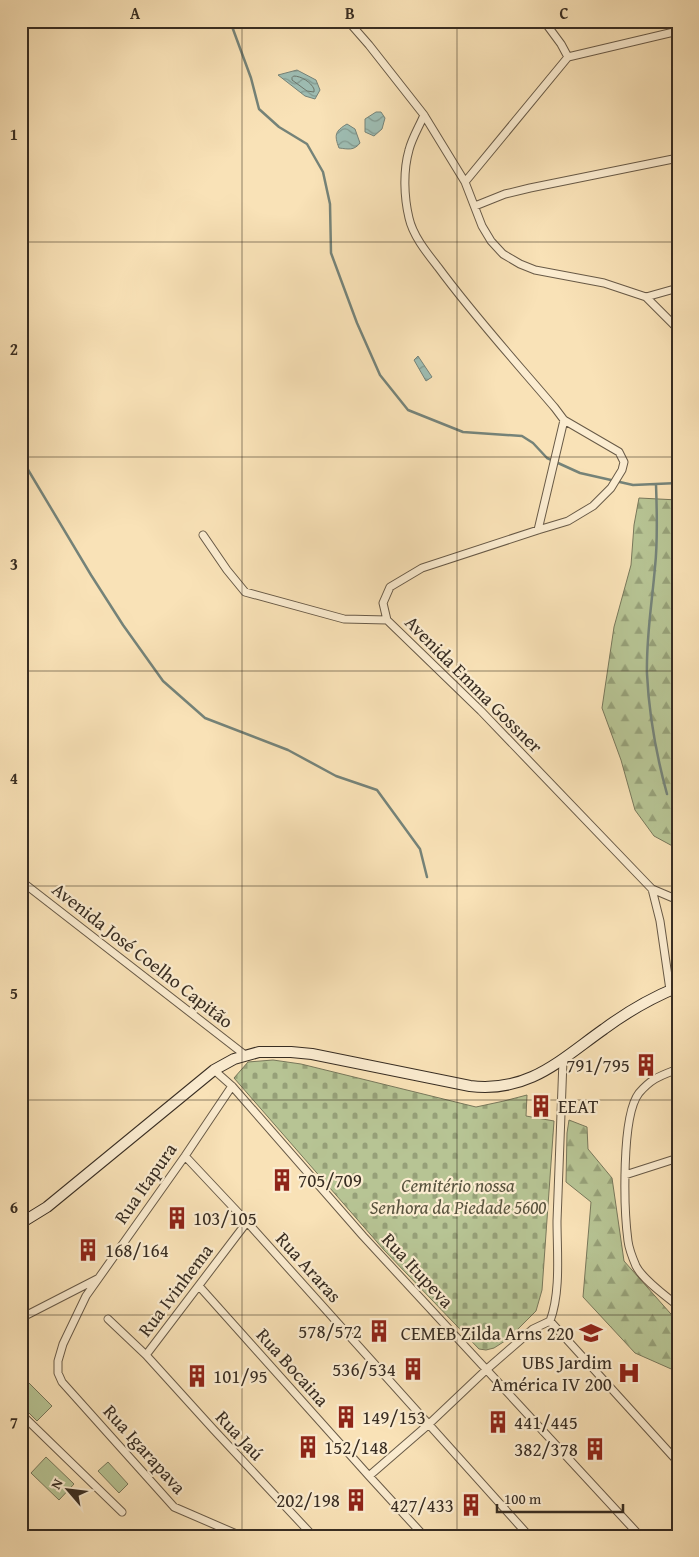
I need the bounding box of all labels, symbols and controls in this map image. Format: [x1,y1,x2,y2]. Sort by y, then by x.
text: A [130,1,141,25]
text: B [345,1,355,25]
text: C [559,1,569,25]
text: 1 [10,122,18,146]
text: 2 [10,337,18,361]
text: 3 [10,552,18,576]
street label: Avenida Emma Gossner [399,609,549,759]
text: 4 [10,766,18,790]
street label: Avenida José Coelho Capitão [46,875,240,1035]
text: 5 [10,981,18,1005]
place label: 791/795 [566,1051,630,1079]
building icon: 791/795 [633,1052,659,1078]
place label: EEAT [558,1092,599,1120]
building icon: EEAT [528,1093,554,1119]
street label: Rua Itapura [107,1137,183,1229]
place label: 705/709 [298,1166,362,1194]
building icon: 705/709 [269,1167,295,1193]
park label: Cemitério nossa Senhora da Piedade 5600 [370,1171,546,1221]
text: 6 [10,1195,18,1219]
place label: 103/105 [193,1204,257,1232]
building icon: 103/105 [164,1205,190,1231]
street label: Rua Araras [270,1225,348,1309]
street label: Rua Itupeva [376,1226,460,1314]
place label: 168/164 [105,1236,169,1264]
building icon: 168/164 [75,1237,101,1263]
street label: Rua Ivinhema [131,1238,219,1342]
place label: 578/572 [298,1317,362,1345]
building icon: 578/572 [366,1318,392,1344]
place label: CEMEB Zilda Arns 220 [401,1319,574,1347]
school or university icon: CEMEB Zilda Arns 220 [578,1320,604,1346]
street label: Rua Bocaina [250,1321,336,1413]
place label: UBS Jardim América IV 200 [491,1348,612,1398]
place label: 536/534 [332,1355,396,1383]
building icon: 536/534 [400,1356,426,1382]
hospital icon: UBS Jardim América IV 200 [616,1360,642,1386]
place label: 101/95 [213,1362,268,1390]
building icon: 101/95 [184,1363,210,1389]
street label: Rua Igarapava [97,1398,193,1500]
place label: 149/153 [362,1403,426,1431]
street label: Rua Jaú [209,1404,271,1467]
building icon: 149/153 [333,1404,359,1430]
place label: 441/445 [514,1408,578,1436]
building icon: 441/445 [485,1409,511,1435]
text: 7 [10,1410,18,1434]
place label: 152/148 [324,1433,388,1461]
building icon: 152/148 [295,1434,321,1460]
place label: 382/378 [514,1435,578,1463]
building icon: 382/378 [582,1436,608,1462]
north arrow [42,1464,92,1514]
text: N [45,1475,68,1493]
scale bar [497,1482,623,1514]
place label: 202/198 [276,1486,340,1514]
building icon: 202/198 [343,1487,369,1513]
text: 100 m [504,1488,542,1509]
place label: 427/433 [390,1491,454,1519]
building icon: 427/433 [458,1492,484,1518]

